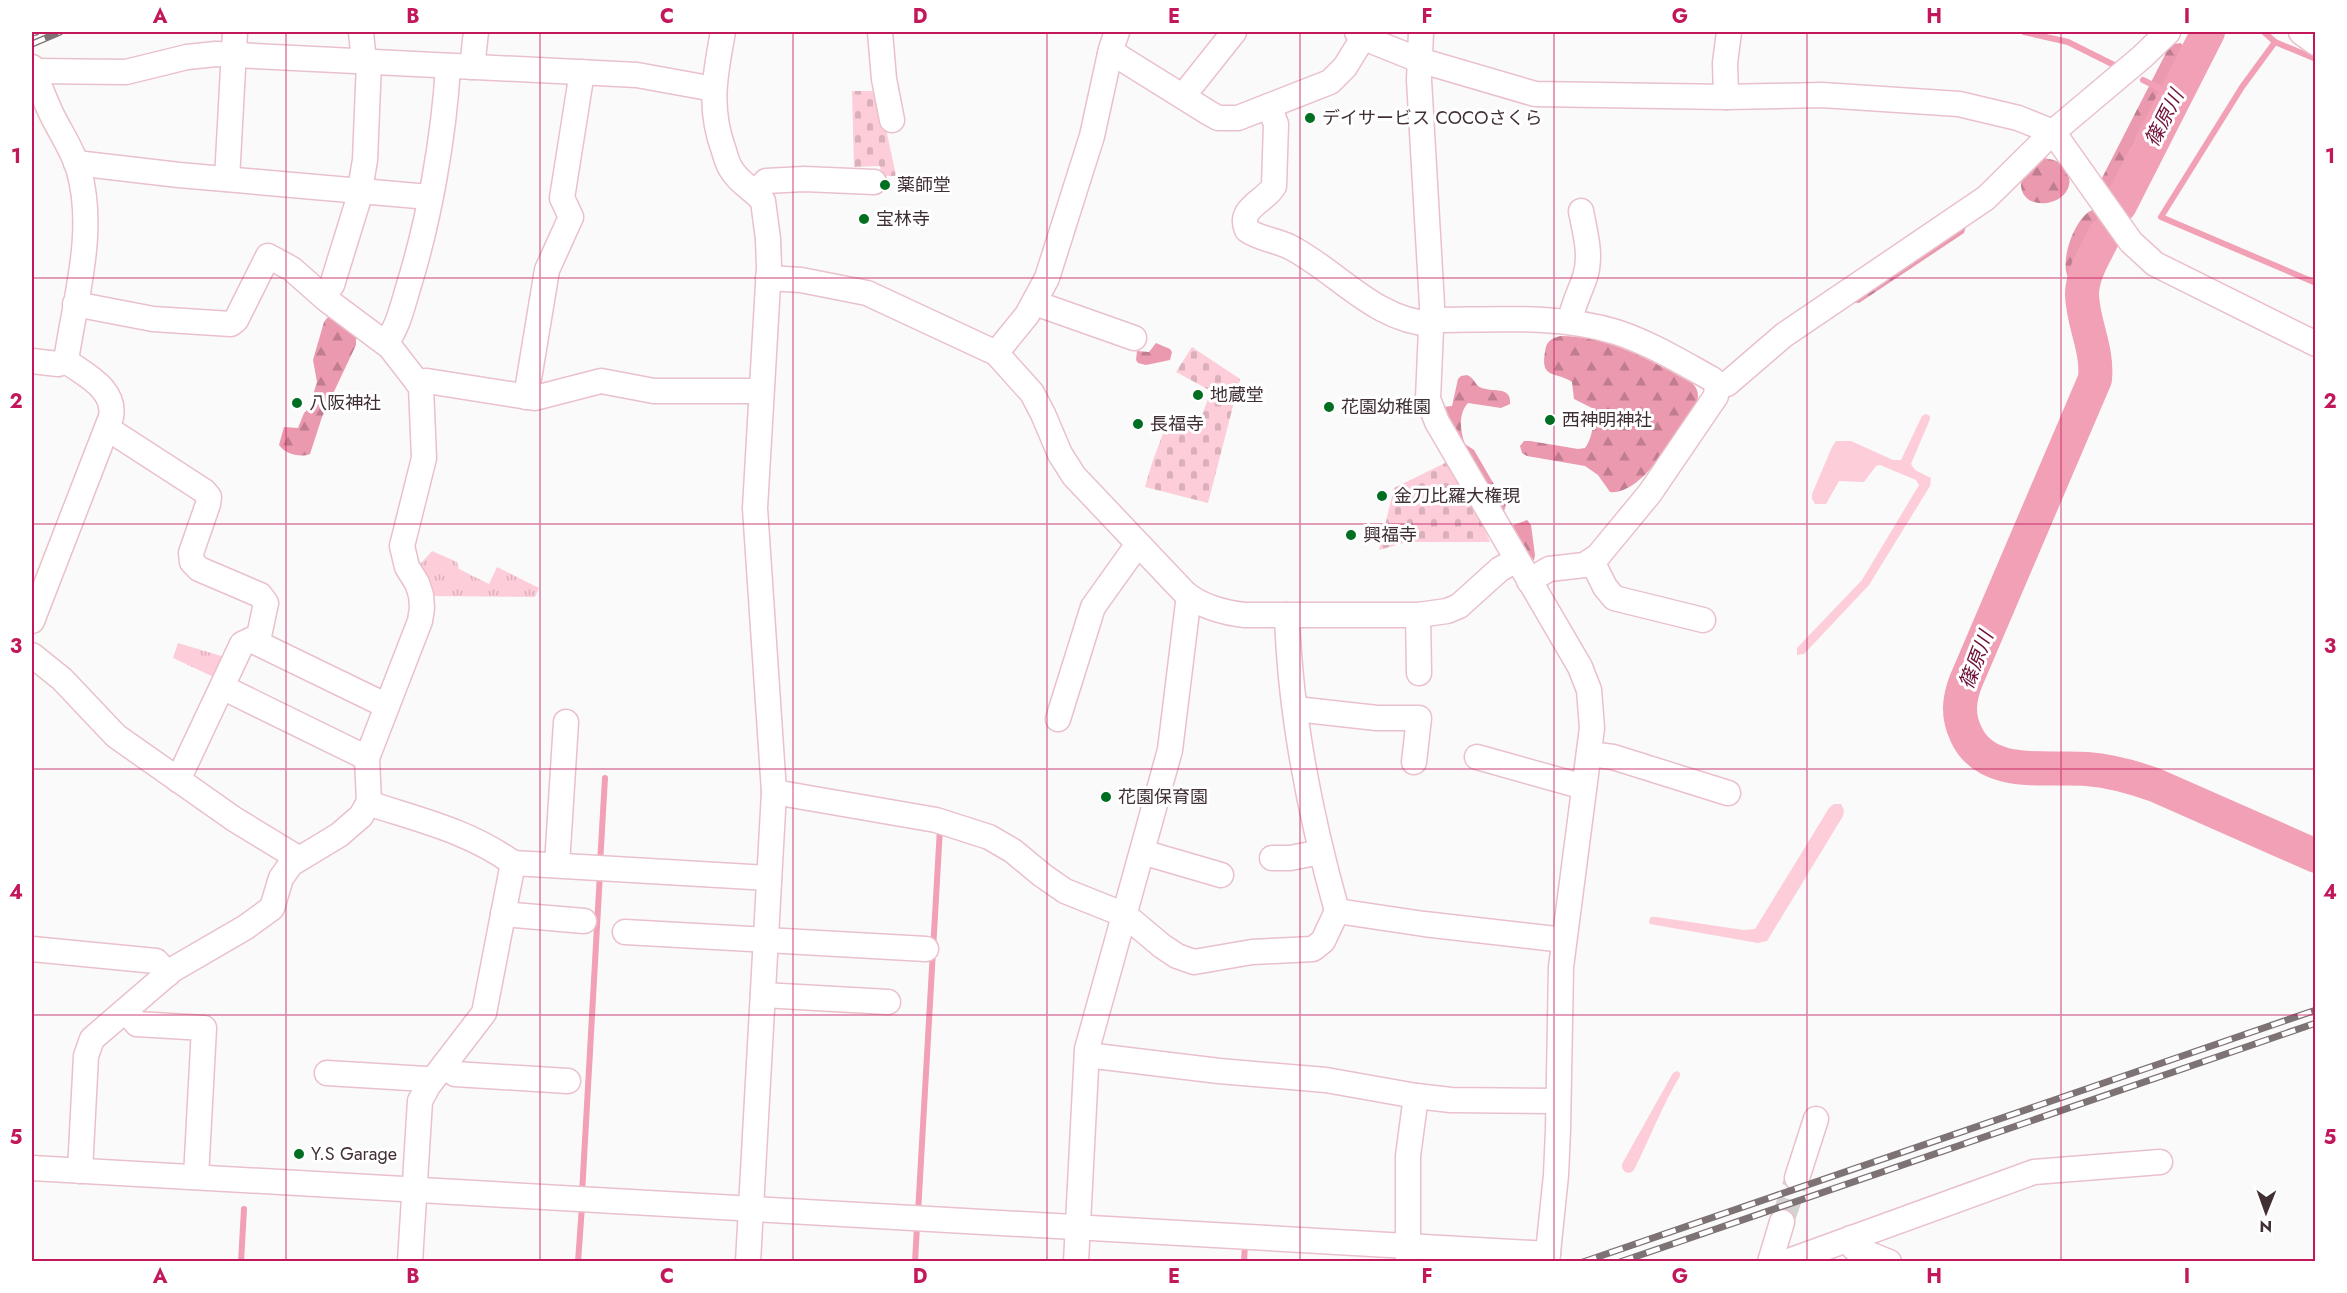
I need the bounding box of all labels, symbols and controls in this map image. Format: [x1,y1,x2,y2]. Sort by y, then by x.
text: A [152,2,168,31]
text: B [406,2,420,31]
text: C [660,2,674,31]
text: D [913,2,927,31]
text: E [1168,2,1180,31]
text: F [1421,2,1433,31]
text: G [1672,2,1688,31]
text: H [1926,2,1942,31]
text: I [2184,2,2190,31]
water label: 篠原川 [2138,83,2192,152]
place label: デイサービス COCOさくら [1322,105,1543,131]
marker: デイサービス COCOさくら [1303,111,1317,125]
text: 1 [11,142,21,171]
text: 1 [2325,142,2335,171]
place label: 薬師堂 [897,172,951,198]
marker: 薬師堂 [878,178,892,192]
place label: 宝林寺 [876,206,930,232]
marker: 宝林寺 [857,212,871,226]
place label: 地蔵堂 [1210,382,1264,408]
text: 2 [9,387,23,416]
text: 2 [2323,387,2337,416]
marker: 地蔵堂 [1191,388,1205,402]
place label: 八阪神社 [309,390,381,416]
place label: 花園幼稚園 [1341,394,1431,420]
marker: 八阪神社 [290,396,304,410]
marker: 花園幼稚園 [1322,400,1336,414]
place label: 西神明神社 [1562,407,1652,433]
place label: 長福寺 [1150,411,1204,437]
marker: 西神明神社 [1543,413,1557,427]
marker: 長福寺 [1131,417,1145,431]
place label: 金刀比羅大権現 [1394,483,1520,509]
marker: 金刀比羅大権現 [1375,489,1389,503]
place label: 興福寺 [1363,522,1417,548]
marker: 興福寺 [1344,528,1358,542]
water label: 篠原川 [1952,625,2001,693]
text: 3 [10,632,22,661]
text: 3 [2324,632,2336,661]
place label: 花園保育園 [1118,784,1208,810]
marker: 花園保育園 [1099,790,1113,804]
text: 4 [9,878,23,907]
text: 4 [2323,878,2337,907]
text: 5 [10,1123,23,1152]
text: 5 [2324,1123,2337,1152]
place label: Y.S Garage [311,1141,397,1167]
marker: Y.S Garage [292,1147,306,1161]
north arrow [2236,1182,2296,1242]
text: N [2259,1215,2272,1238]
text: A [152,1262,168,1291]
text: B [406,1262,420,1291]
text: C [660,1262,674,1291]
text: D [913,1262,927,1291]
text: E [1168,1262,1180,1291]
text: F [1421,1262,1433,1291]
text: G [1672,1262,1688,1291]
text: H [1926,1262,1942,1291]
text: I [2184,1262,2190,1291]

